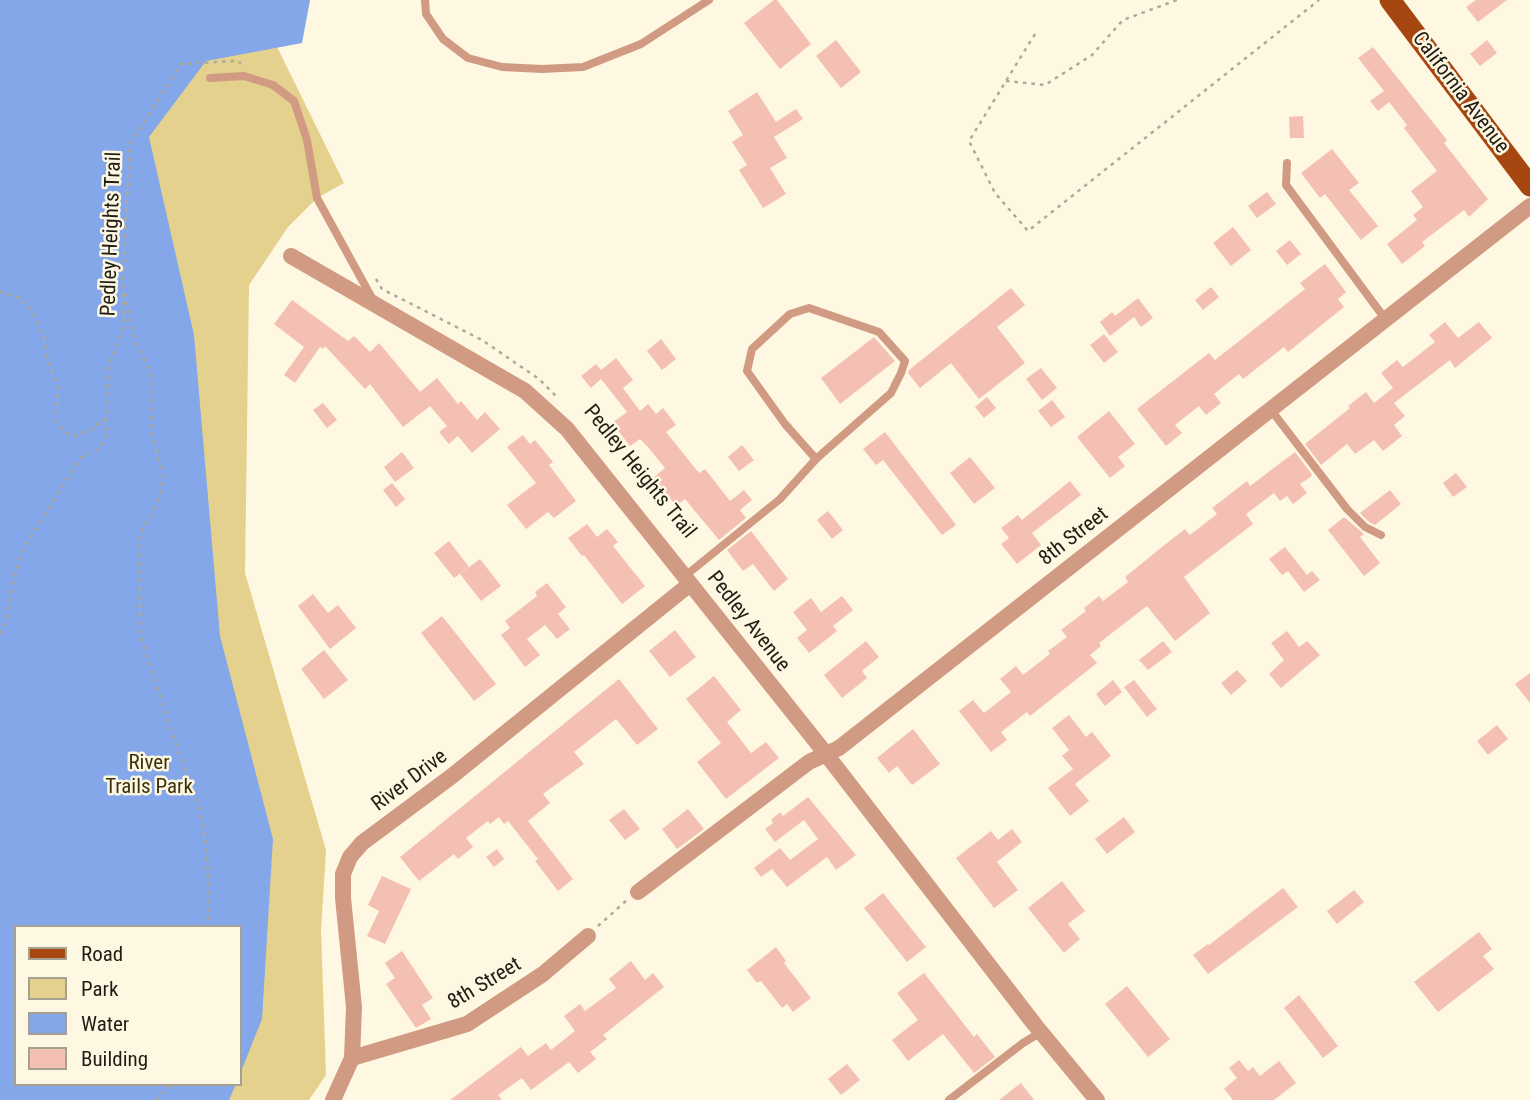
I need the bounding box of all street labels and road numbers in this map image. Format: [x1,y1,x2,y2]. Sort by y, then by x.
street label: California Avenue [1406,27,1514,159]
street label: Pedley Heights Trail [97,151,127,317]
street label: Pedley Heights Trail [577,400,701,544]
street label: 8th Street [1034,502,1114,572]
street label: Pedley Avenue [701,567,795,677]
street label: River Drive [367,745,453,817]
street label: 8th Street [444,952,526,1016]

